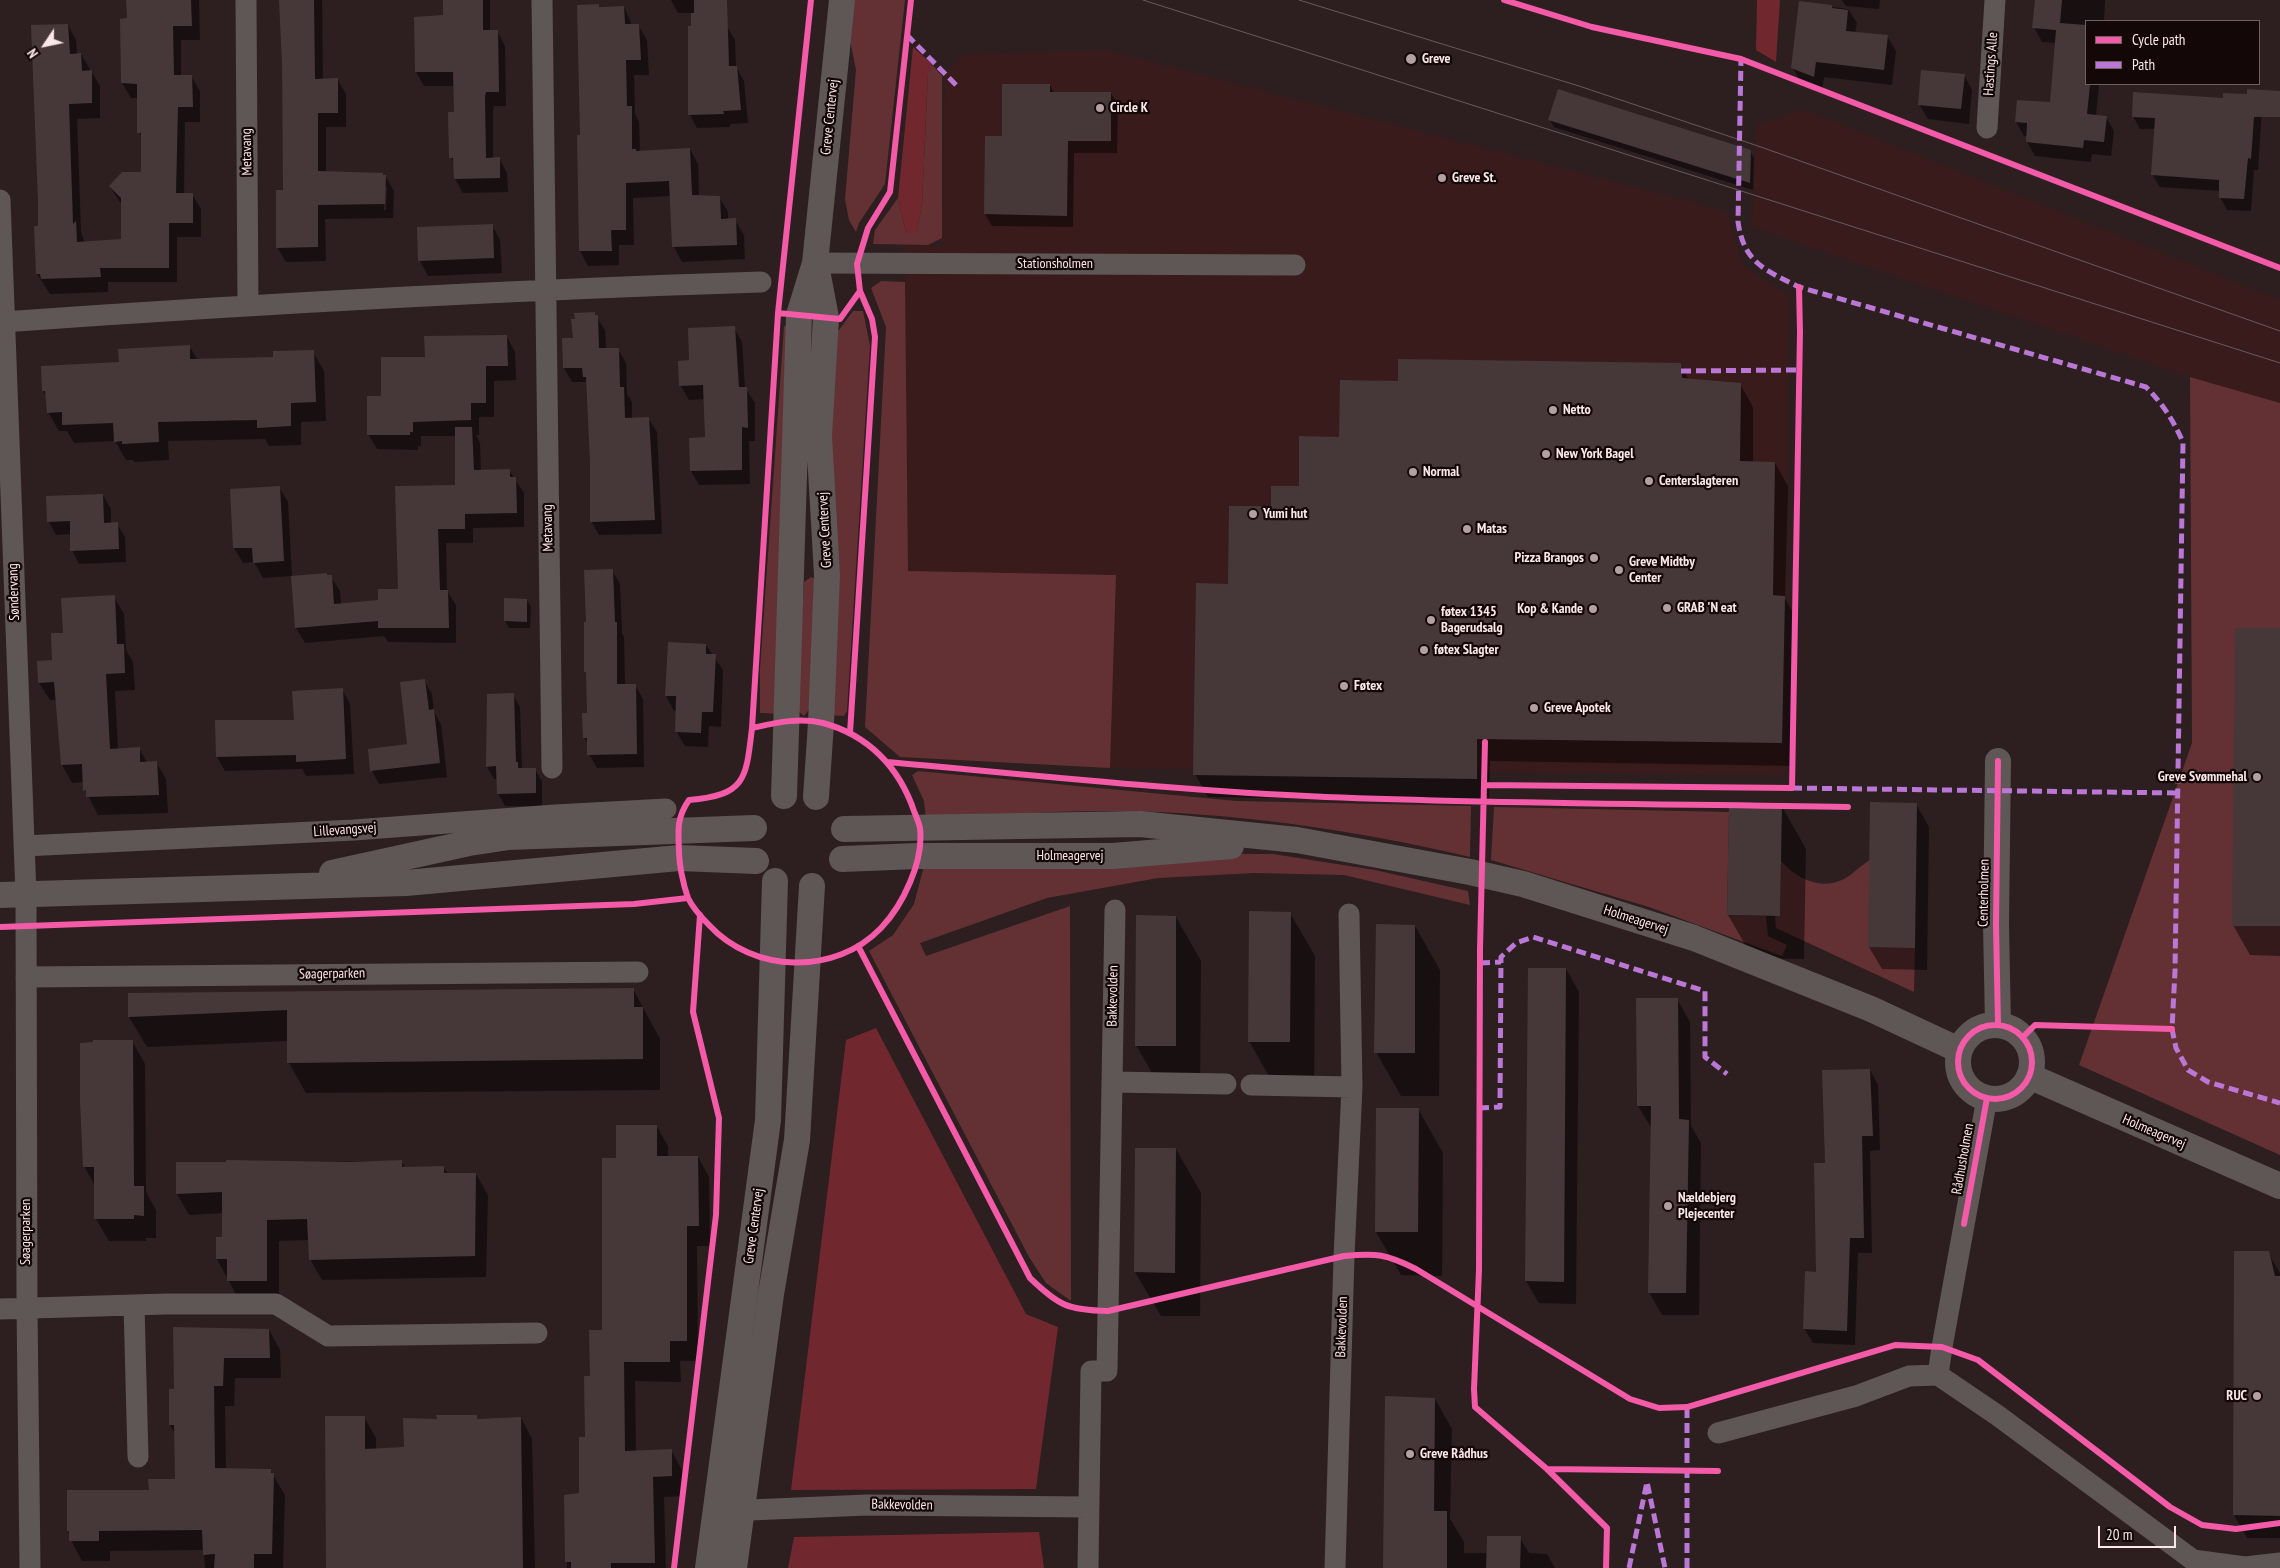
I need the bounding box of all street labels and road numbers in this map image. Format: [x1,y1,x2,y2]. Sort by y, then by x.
street label: Hastings Alle [1980,32,2002,96]
street label: Greve Centervej [818,78,842,156]
street label: Metavang [238,128,256,176]
street label: Stationsholmen [1017,256,1093,272]
street label: Greve Centervej [815,492,835,568]
street label: Metavang [539,504,557,552]
street label: Søndervang [5,563,23,621]
street label: Lillevangsvej [313,819,377,841]
street label: Holmeagervej [1036,848,1104,864]
street label: Centerholmen [1975,859,1993,927]
street label: Holmeagervej [1601,902,1671,938]
street label: Søagerparken [299,965,365,983]
street label: Bakkevolden [1104,965,1122,1027]
street label: Holmeagervej [2120,1111,2188,1153]
street label: Rådhusholmen [1948,1122,1978,1196]
street label: Greve Centervej [740,1187,768,1265]
street label: Søagerparken [18,1199,34,1265]
street label: Bakkevolden [1333,1296,1351,1358]
street label: Bakkevolden [871,1496,933,1514]

